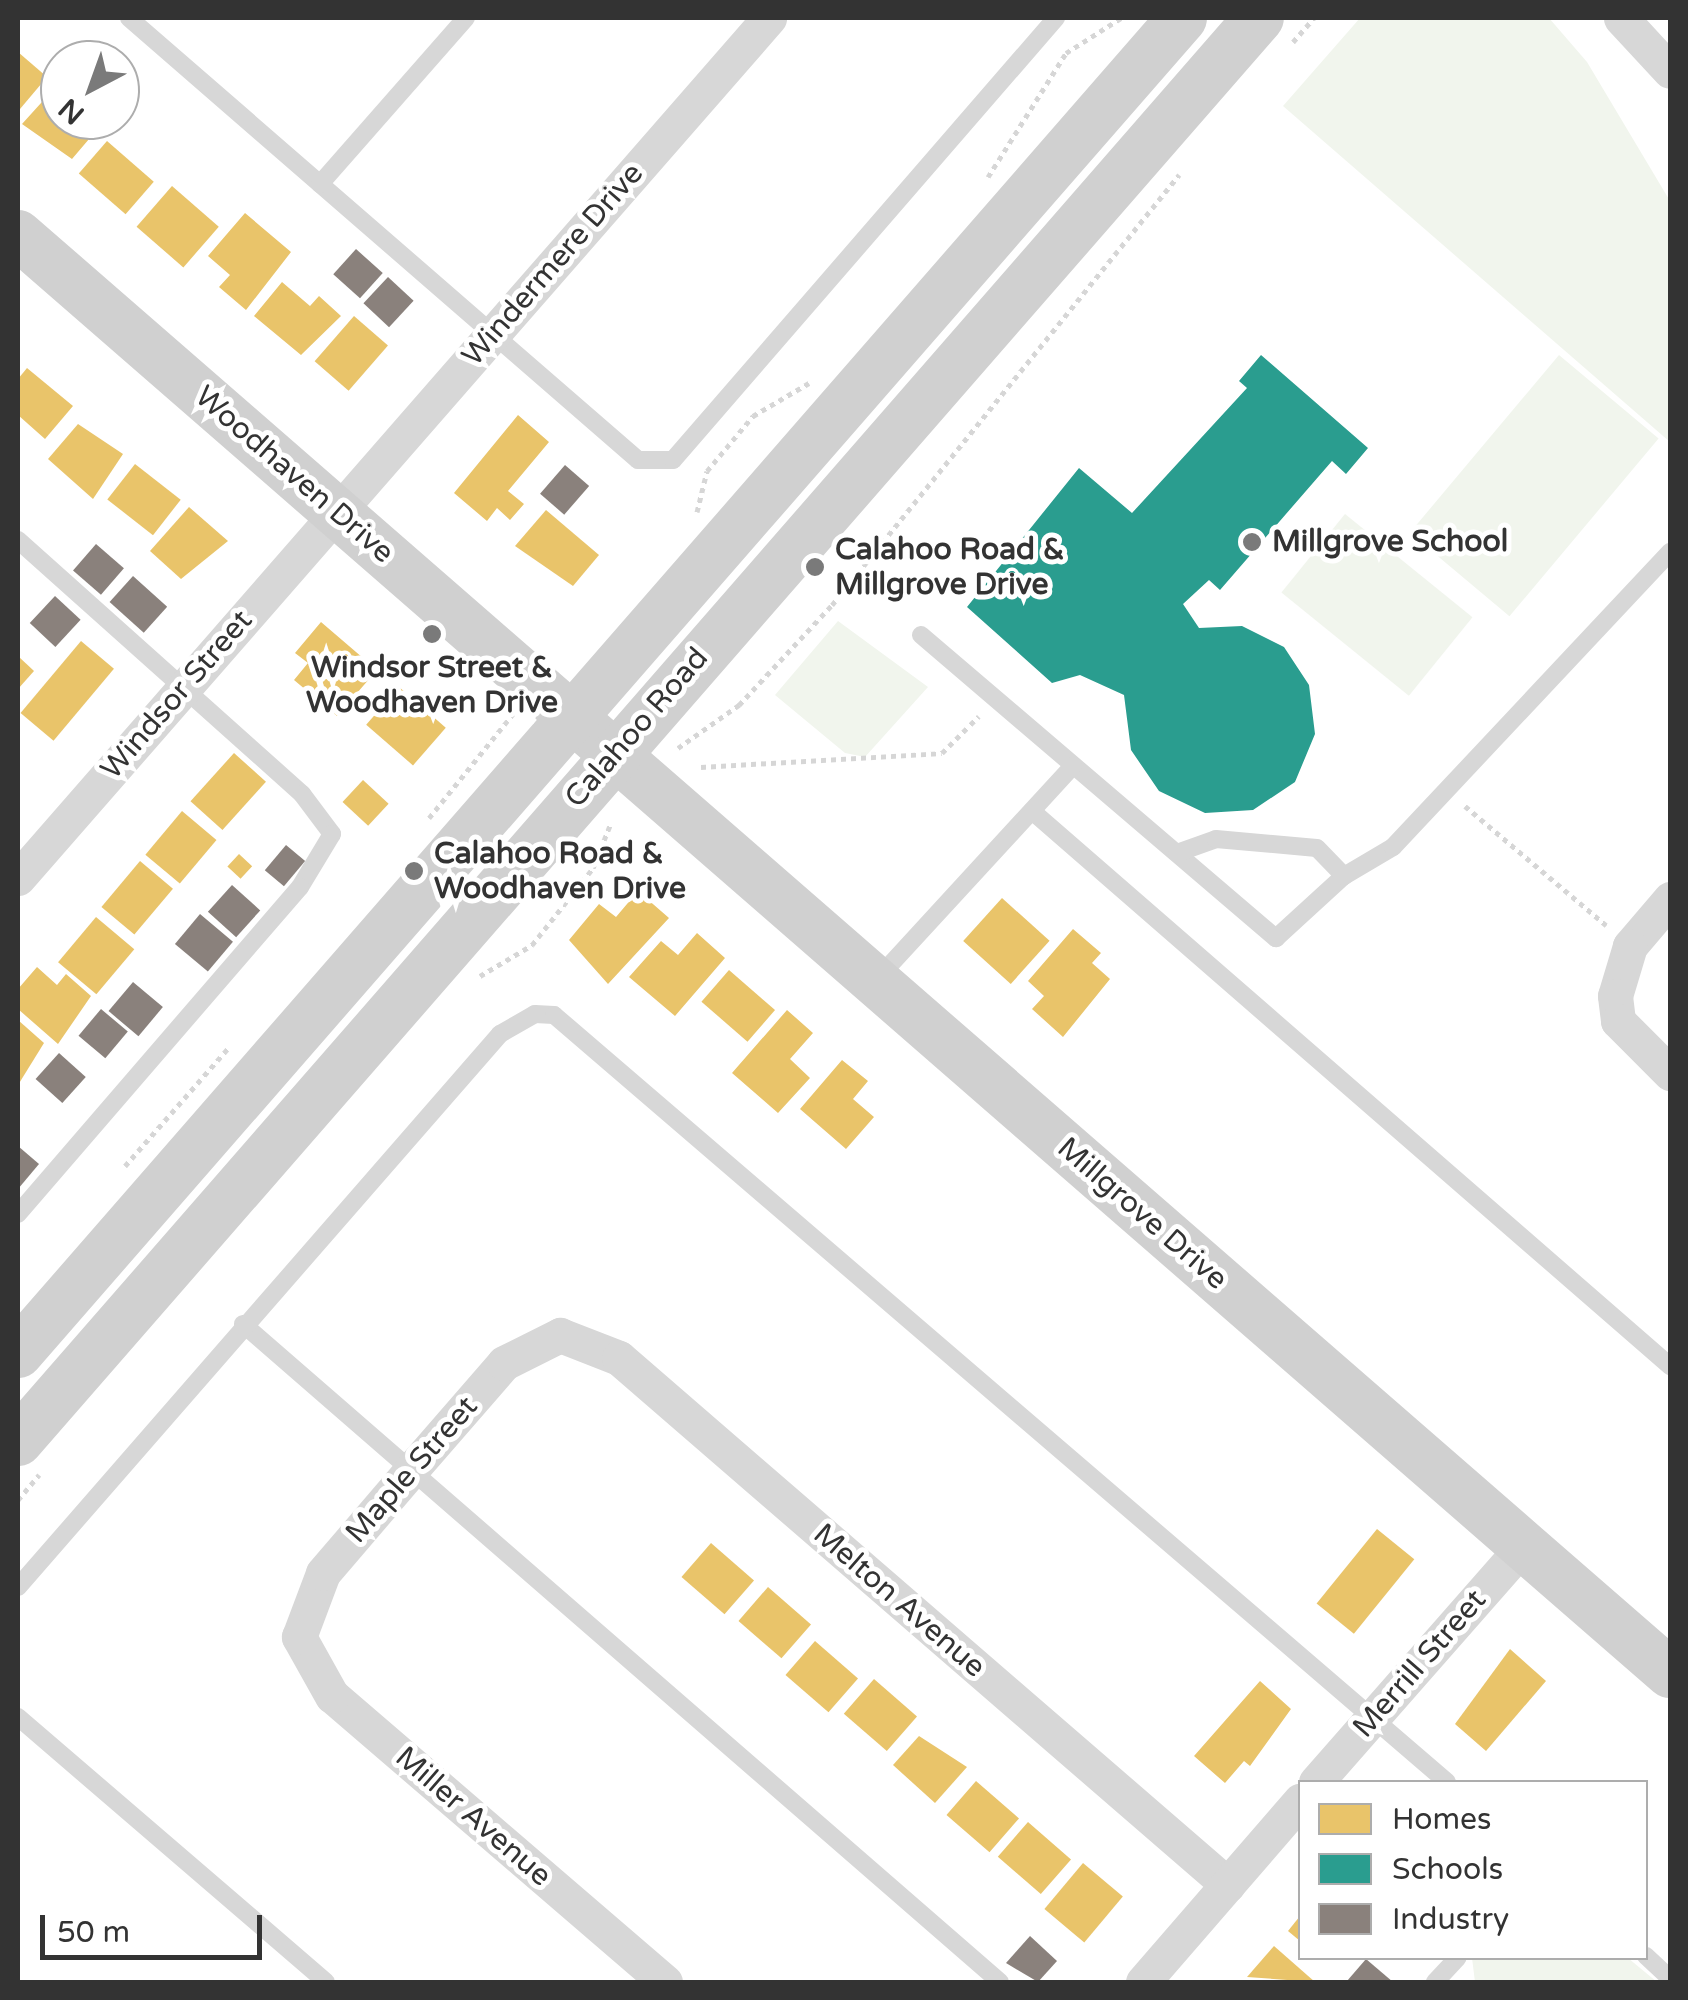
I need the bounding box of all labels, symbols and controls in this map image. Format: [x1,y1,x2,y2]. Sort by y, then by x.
north arrow [40,40,140,140]
text: N [52,91,91,131]
street label: Windermere Drive [455,156,651,374]
street label: Woodhaven Drive [187,379,401,571]
place label: Millgrove School [1272,524,1508,560]
marker: Millgrove School [1241,531,1263,553]
place label: Calahoo Road & Millgrove Drive [835,532,1065,602]
marker: Calahoo Road & Millgrove Drive [804,556,826,578]
street label: Windsor Street [94,603,260,787]
marker: Windsor Street & Woodhaven Drive [421,623,443,645]
street label: Calahoo Road [558,641,716,815]
place label: Windsor Street & Woodhaven Drive [306,650,558,720]
place label: Calahoo Road & Woodhaven Drive [434,836,686,906]
marker: Calahoo Road & Woodhaven Drive [403,860,425,882]
street label: Millgrove Drive [1050,1130,1234,1298]
street label: Maple Street [338,1389,486,1551]
street label: Melton Avenue [806,1517,992,1685]
street label: Merrill Street [1346,1583,1494,1745]
street label: Miller Avenue [388,1740,558,1894]
legend [1298,1780,1648,1960]
text: Homes [1392,1801,1491,1838]
text: Schools [1392,1851,1503,1888]
scale bar [45,1895,268,1957]
text: Industry [1392,1901,1509,1938]
text: 50 m [57,1914,130,1951]

